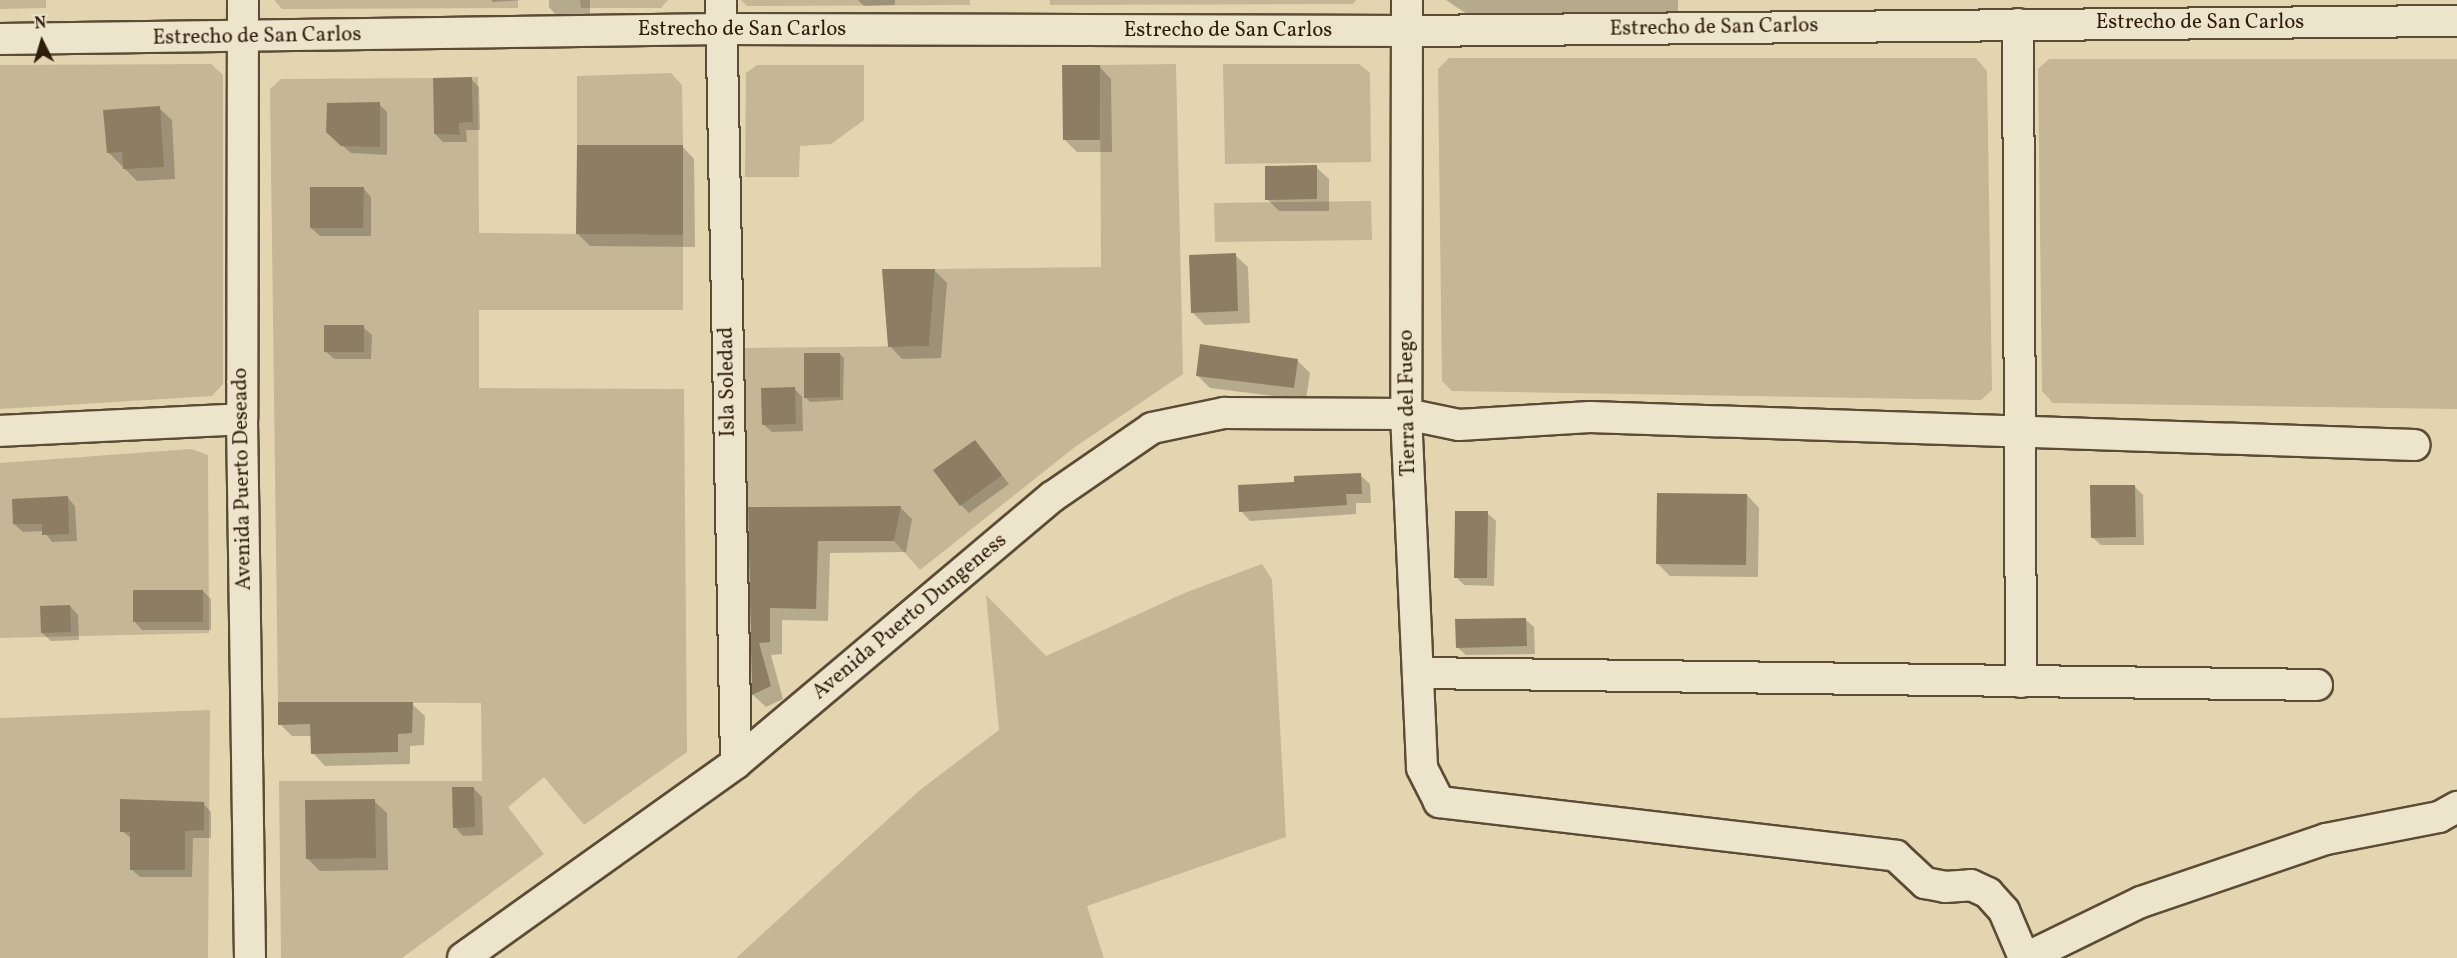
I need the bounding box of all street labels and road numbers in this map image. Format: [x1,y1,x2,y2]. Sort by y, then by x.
street label: Estrecho de San Carlos [2096,10,2304,36]
street label: Estrecho de San Carlos [1609,14,1819,42]
street label: Estrecho de San Carlos [638,17,846,43]
street label: Estrecho de San Carlos [1124,18,1332,44]
street label: Estrecho de San Carlos [152,23,362,51]
street label: Isla Soledad [714,327,742,437]
street label: Tierra del Fuego [1394,329,1422,477]
street label: Avenida Puerto Deseado [228,367,258,591]
street label: Avenida Puerto Dungeness [808,528,1012,706]

